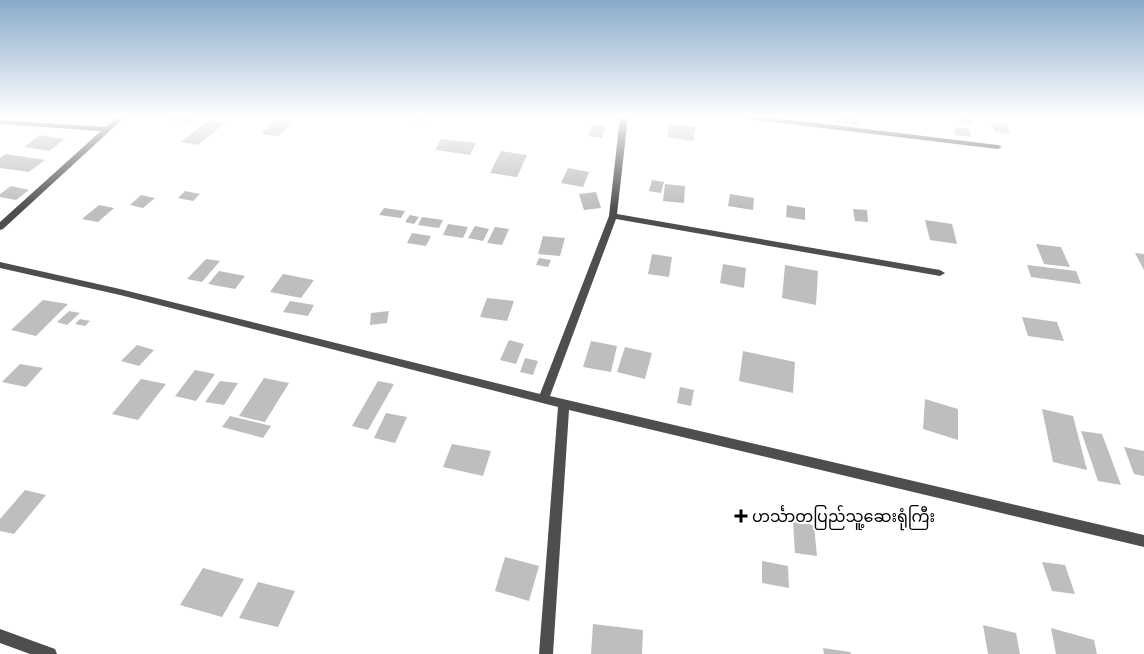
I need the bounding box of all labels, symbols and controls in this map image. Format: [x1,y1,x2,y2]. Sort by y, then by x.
place label: ဟင်္သာတပြည်သူ့ဆေးရုံကြီး [752,505,935,531]
marker: ဟင်္သာတပြည်သူ့ဆေးရုံကြီး [734,509,748,523]

